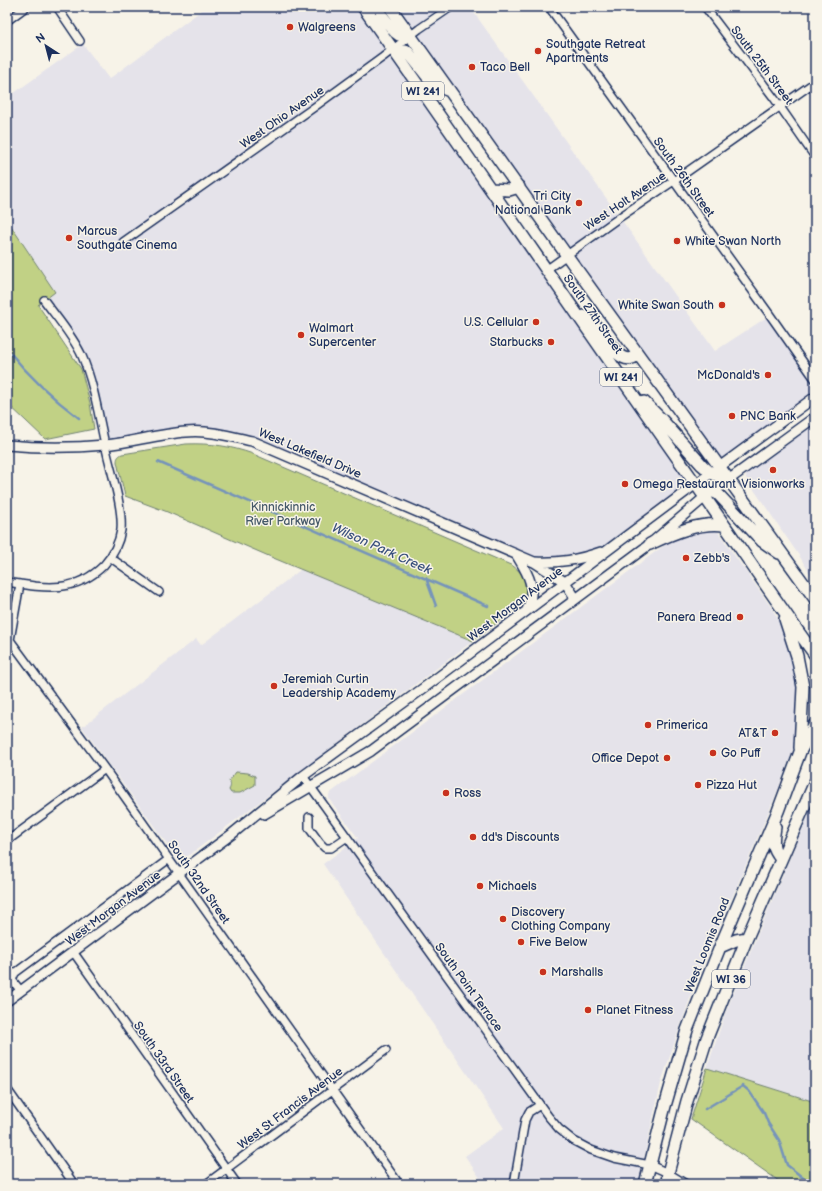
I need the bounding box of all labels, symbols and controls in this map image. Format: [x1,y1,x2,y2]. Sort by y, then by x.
place label: Walgreens [298,20,356,35]
marker: Walgreens [285,22,295,32]
street label: South 25th Street [727,23,796,108]
north arrow [26,26,66,66]
text: N [33,31,48,46]
place label: Southgate Retreat Apartments [546,37,646,66]
marker: Southgate Retreat Apartments [533,46,543,56]
place label: Taco Bell [480,60,530,75]
marker: Taco Bell [467,62,477,72]
road number: WI 241 [402,82,444,100]
street label: West Ohio Avenue [237,83,327,152]
street label: South 26th Street [650,135,718,220]
street label: West Holt Avenue [581,168,669,234]
place label: Tri City National Bank [495,189,572,218]
marker: Tri City National Bank [574,198,584,208]
place label: Marcus Southgate Cinema [77,224,178,253]
marker: Marcus Southgate Cinema [64,233,74,243]
place label: White Swan North [685,234,781,249]
marker: White Swan North [672,236,682,246]
street label: South 27th Street [560,272,626,357]
place label: White Swan South [618,298,714,313]
marker: White Swan South [717,300,727,310]
place label: U.S. Cellular [463,315,529,330]
marker: U.S. Cellular [531,317,541,327]
place label: Walmart Supercenter [309,321,377,350]
marker: Walmart Supercenter [296,330,306,340]
place label: Starbucks [490,335,543,350]
marker: Starbucks [546,337,556,347]
road number: WI 241 [600,368,642,386]
place label: McDonald's [697,368,760,383]
marker: McDonald's [763,370,773,380]
place label: PNC Bank [740,409,796,424]
marker: PNC Bank [727,411,737,421]
street label: West Lakefield Drive [256,425,363,482]
marker: Visionworks [768,465,778,475]
place label: Omega Restaurant [633,477,736,492]
place label: Visionworks [741,477,805,492]
marker: Omega Restaurant [620,479,630,489]
park label: Kinnickinnic River Parkway [245,500,321,529]
water label: Wilson Park Creek [329,520,434,578]
place label: Zebb's [693,551,730,566]
marker: Zebb's [681,553,691,563]
street label: West Morgan Avenue [465,564,566,645]
place label: Panera Bread [657,610,732,625]
marker: Panera Bread [735,612,745,622]
place label: Jeremiah Curtin Leadership Academy [282,672,397,701]
marker: Jeremiah Curtin Leadership Academy [269,681,279,691]
place label: Primerica [656,718,708,733]
marker: Primerica [643,720,653,730]
place label: AT&T [739,726,768,741]
marker: AT&T [770,728,780,738]
place label: Go Puff [721,746,761,761]
marker: Go Puff [708,748,718,758]
place label: Office Depot [592,751,659,766]
marker: Office Depot [662,753,672,763]
place label: Pizza Hut [706,778,757,793]
marker: Pizza Hut [693,780,703,790]
place label: Ross [454,786,481,801]
marker: Ross [441,788,451,798]
place label: dd's Discounts [481,830,559,845]
marker: dd's Discounts [468,832,478,842]
street label: South 32nd Street [164,838,233,927]
street label: West Morgan Avenue [63,868,164,949]
place label: Michaels [488,879,537,894]
marker: Michaels [475,881,485,891]
street label: West Loomis Road [682,895,733,995]
place label: Discovery Clothing Company [511,905,611,934]
marker: Discovery Clothing Company [498,914,508,924]
place label: Five Below [529,935,587,950]
marker: Five Below [516,937,526,947]
street label: South Point Terrace [431,940,506,1035]
place label: Marshalls [551,965,603,980]
marker: Marshalls [538,967,548,977]
road number: WI 36 [712,970,750,988]
place label: Planet Fitness [596,1003,673,1018]
marker: Planet Fitness [583,1005,593,1015]
street label: South 33rd Street [130,1019,197,1106]
street label: West St Francis Avenue [235,1064,346,1153]

